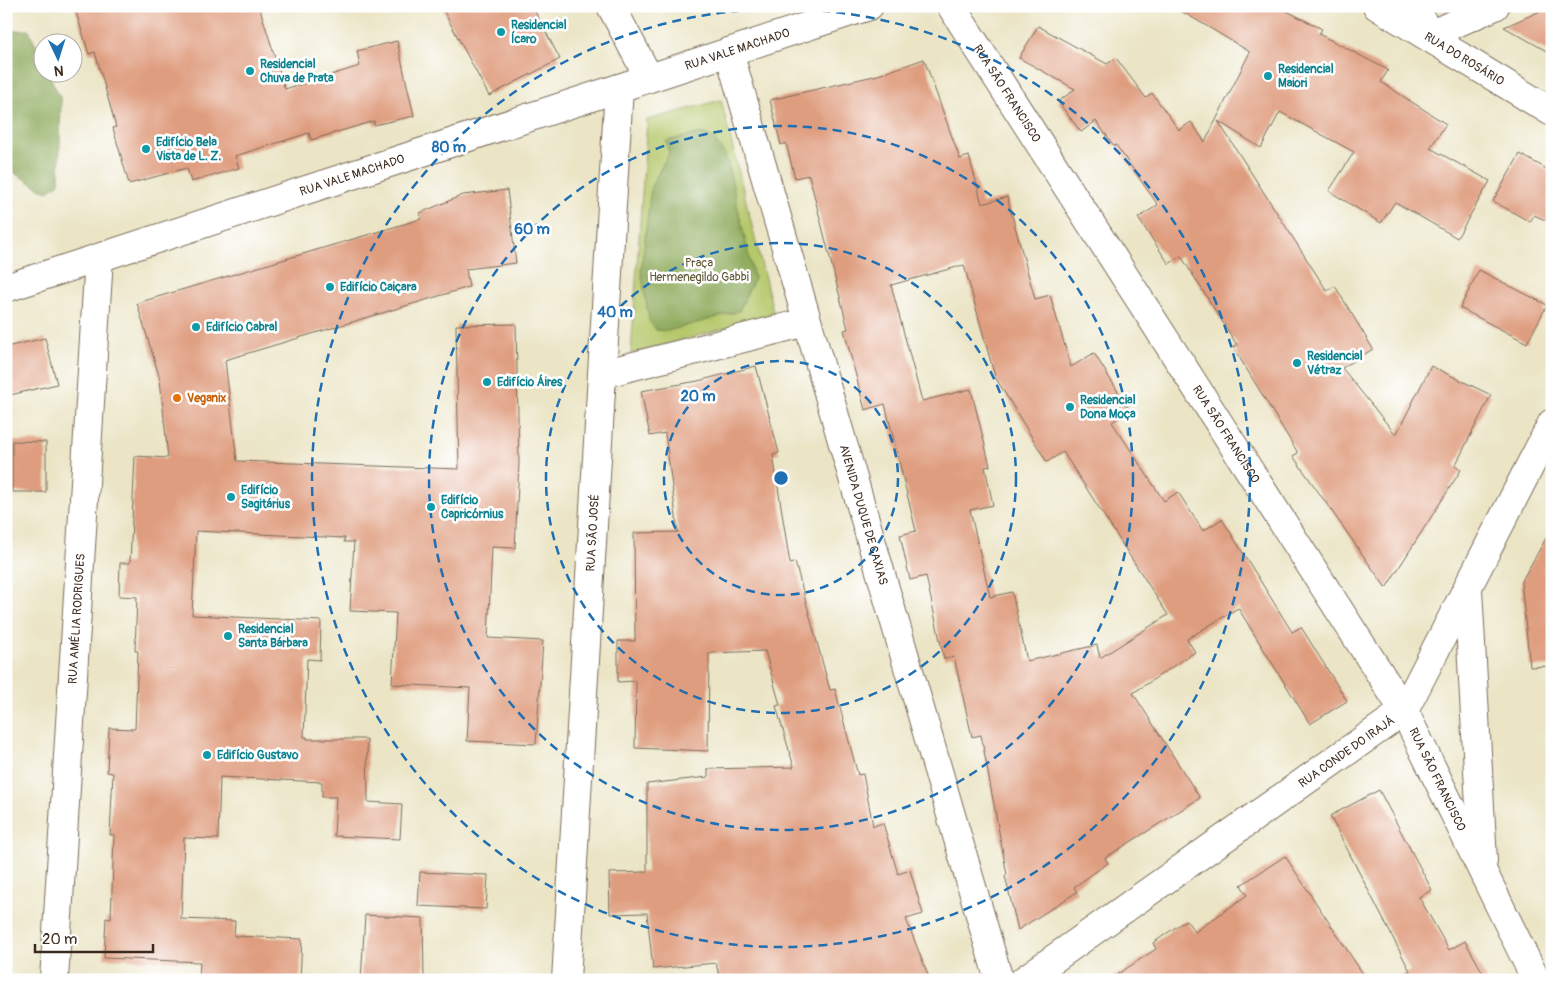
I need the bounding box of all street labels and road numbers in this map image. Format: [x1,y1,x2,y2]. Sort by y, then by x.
street label: RUA VALE MACHADO [683,25,792,73]
street label: RUA DO ROSÁRIO [1422,29,1507,89]
street label: RUA SÃO FRANCISCO [970,42,1044,145]
street label: RUA VALE MACHADO [298,151,407,199]
street label: RUA SÃO FRANCISCO [1189,383,1263,486]
street label: AVENIDA DUQUE DE CAXIAS [836,443,891,587]
street label: RUA SÃO JOSÉ [583,493,602,572]
street label: RUA AMÉLIA RODRIGUES [65,553,88,684]
street label: RUA CONDE DO IRAJÁ [1295,712,1397,791]
street label: RUA SÃO FRANCISCO [1406,725,1469,834]

